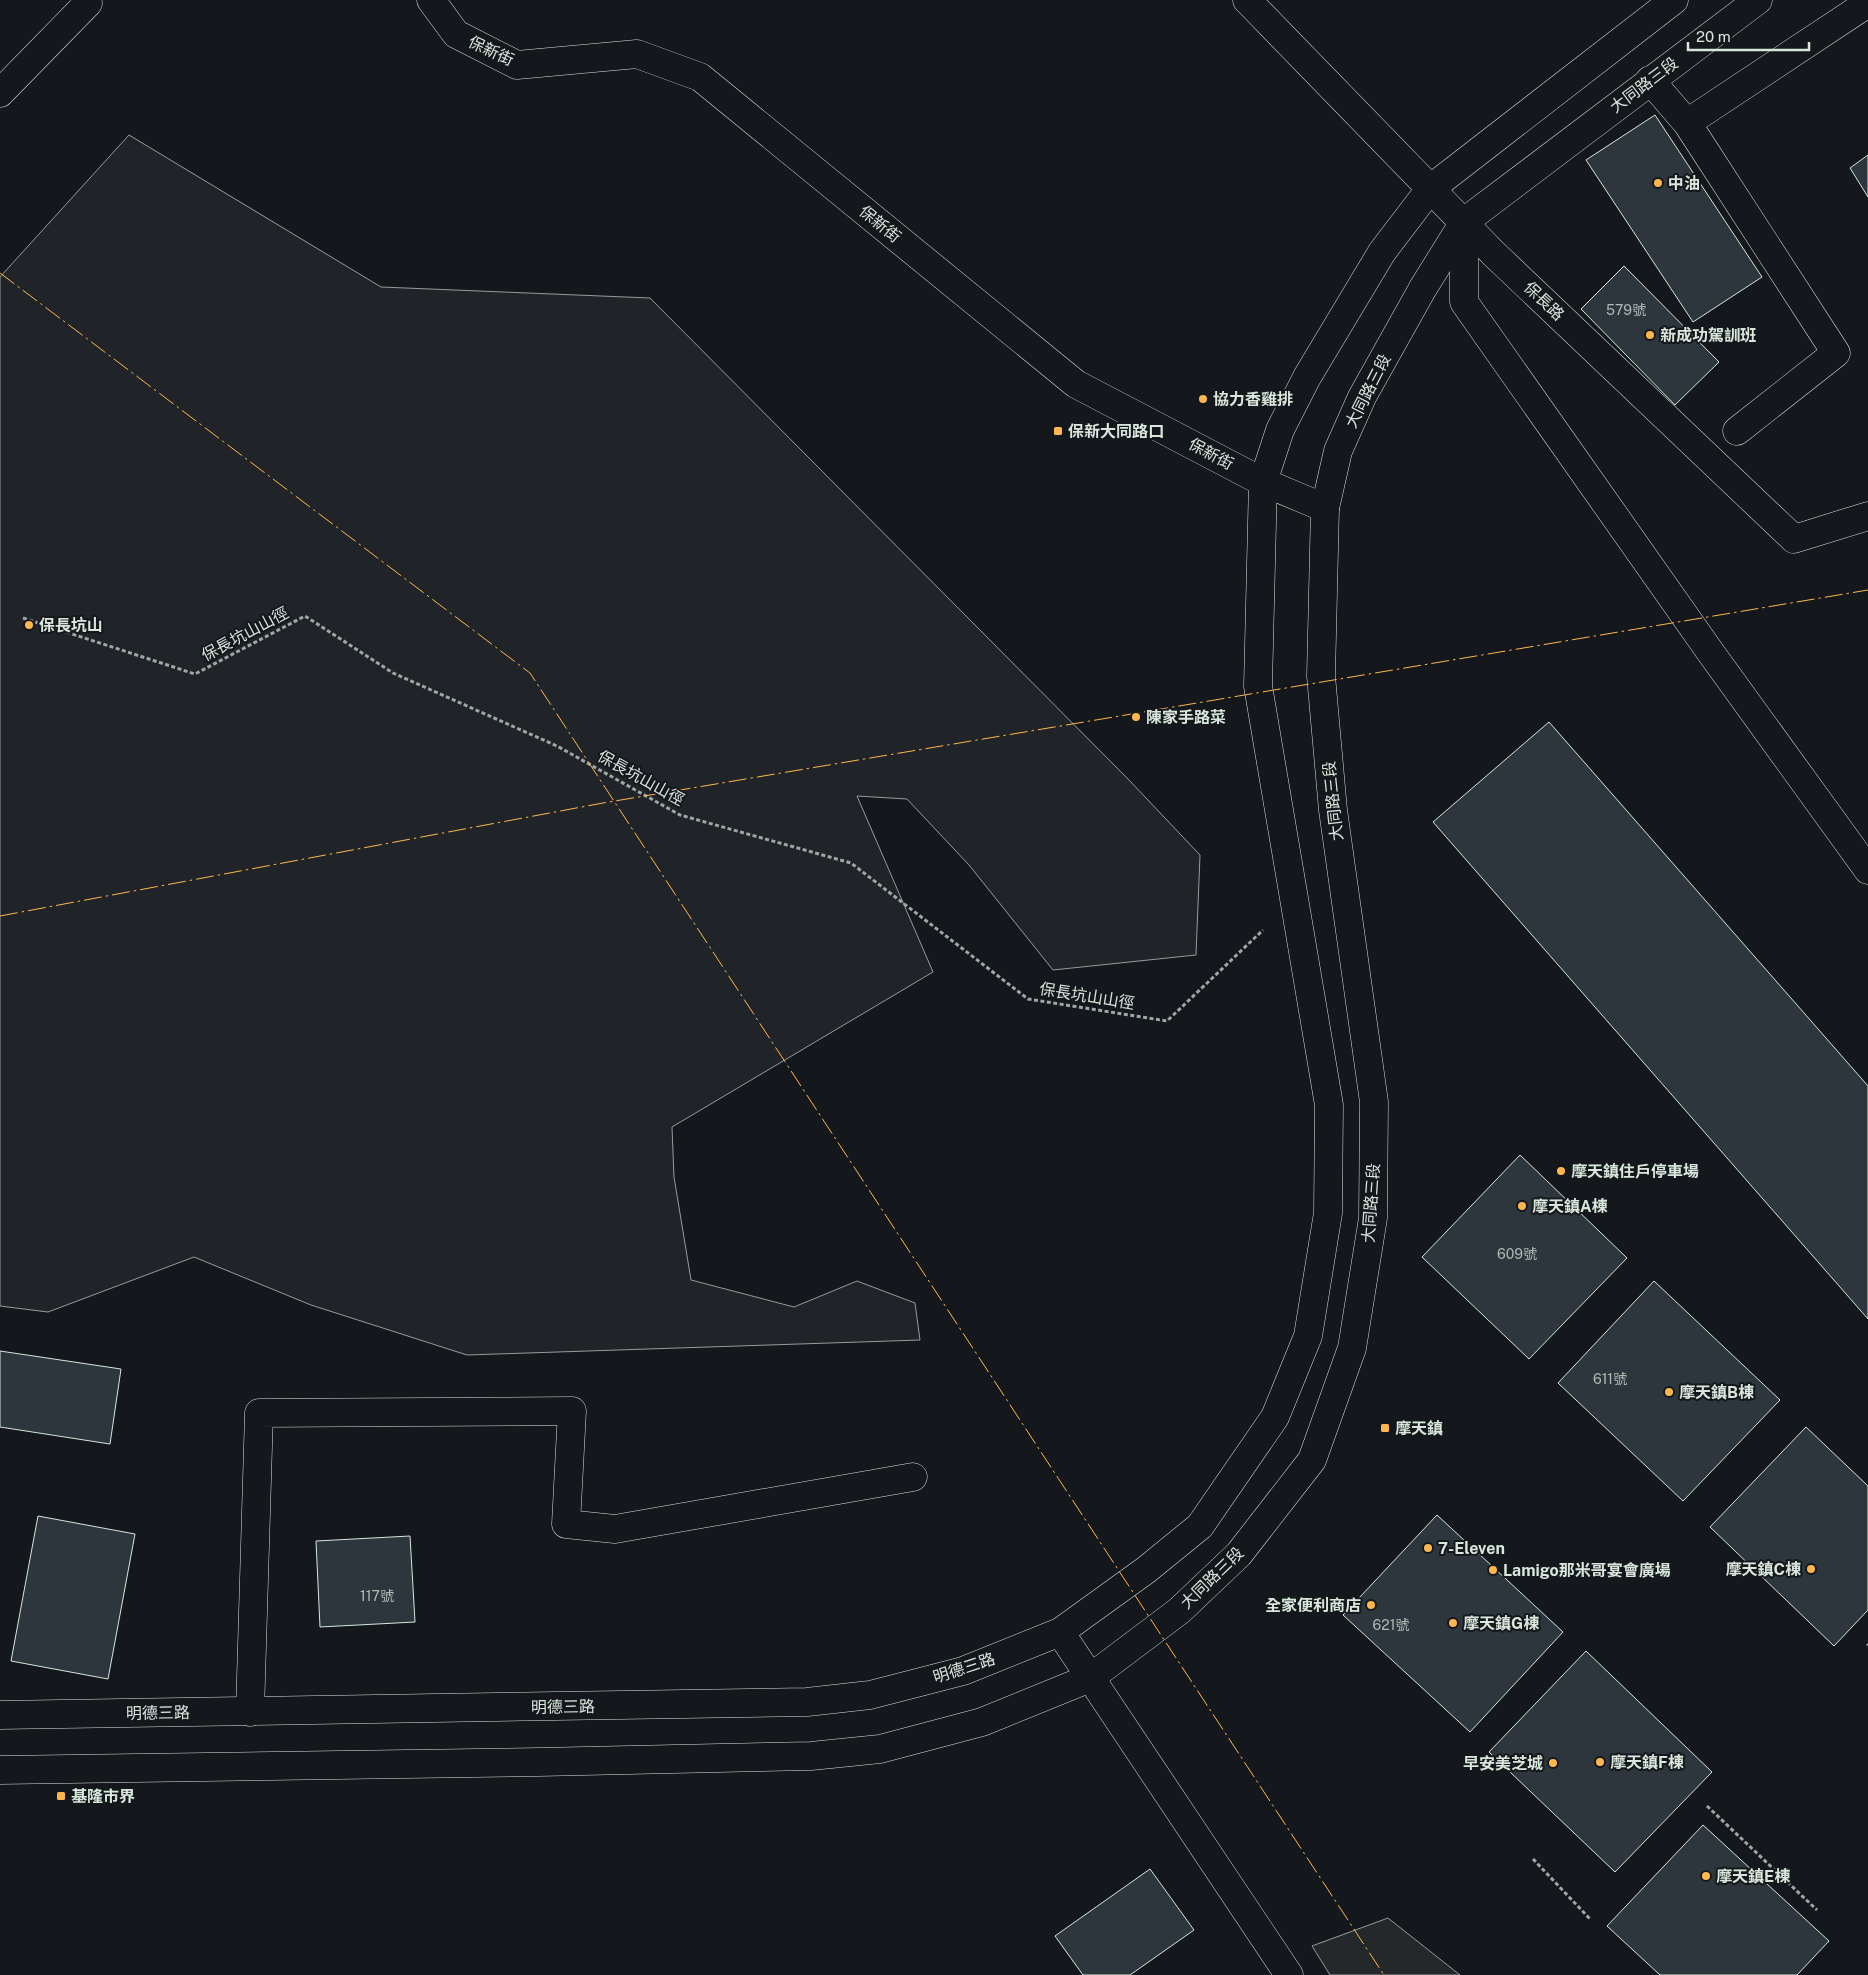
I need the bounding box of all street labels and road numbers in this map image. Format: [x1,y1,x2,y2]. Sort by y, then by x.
street label: 保新街 [465,32,517,70]
street label: 大同路三段 [1606,53,1682,117]
street label: 保新街 [855,202,905,246]
street label: 保長路 [1520,278,1568,324]
street label: 大同路三段 [1341,351,1395,431]
street label: 保新街 [1185,434,1237,474]
street label: 保長坑山山徑 [198,603,292,665]
street label: 保長坑山山徑 [594,746,688,810]
street label: 大同路三段 [1319,760,1347,842]
street label: 保長坑山山徑 [1038,979,1136,1013]
street label: 大同路三段 [1359,1162,1383,1244]
street label: 大同路三段 [1177,1543,1247,1613]
street label: 明德三路 [931,1649,997,1687]
street label: 明德三路 [531,1697,595,1717]
street label: 明德三路 [126,1703,190,1723]

